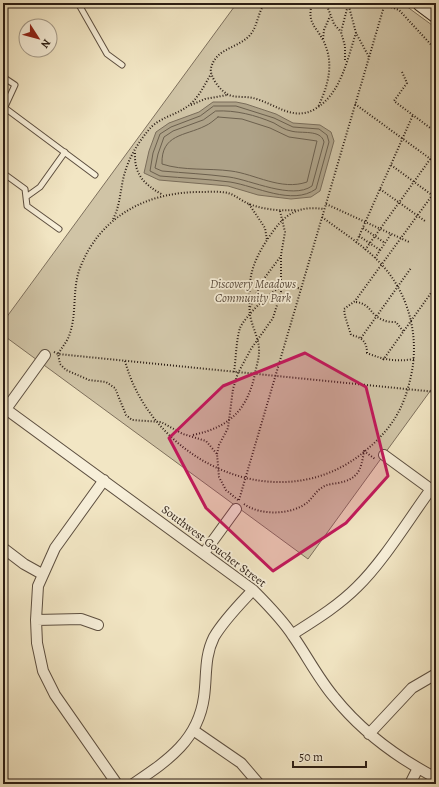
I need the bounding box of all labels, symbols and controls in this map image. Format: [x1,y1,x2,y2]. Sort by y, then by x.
north arrow [18,18,58,58]
text: N [37,36,54,51]
park label: Discovery Meadows Community Park [210,276,296,306]
street label: Southwest Goucher Street [158,501,270,591]
scale bar [293,743,366,769]
text: 50 m [299,749,323,765]

